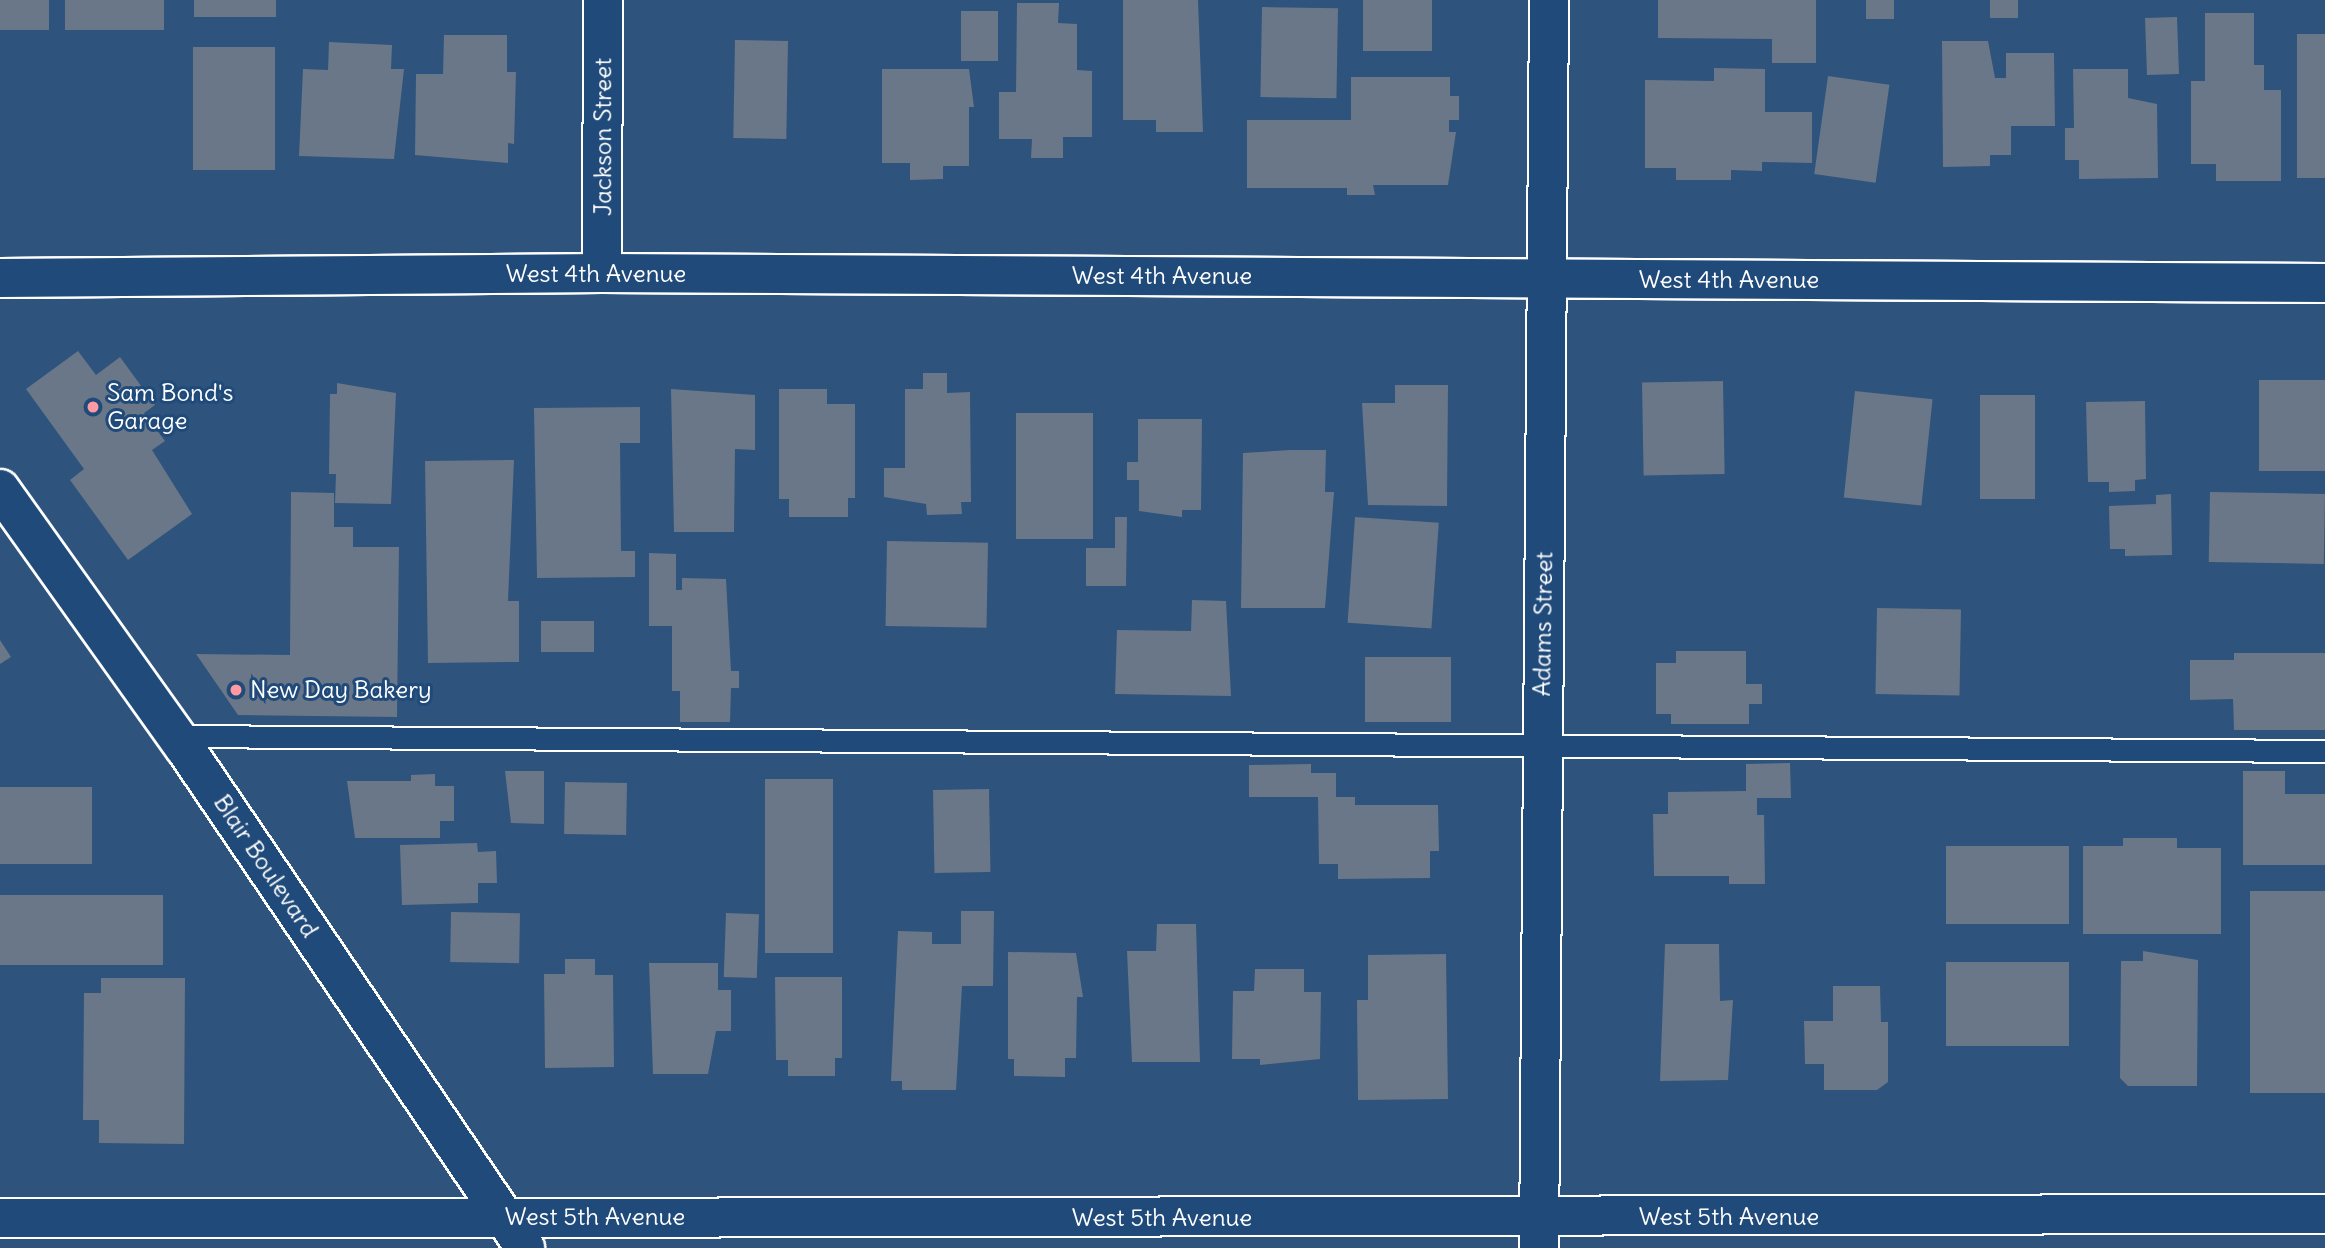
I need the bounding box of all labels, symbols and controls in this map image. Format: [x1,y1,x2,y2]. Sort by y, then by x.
street label: Jackson Street [589,58,617,216]
street label: West 4th Avenue [506,260,686,288]
street label: West 4th Avenue [1072,262,1252,290]
street label: West 4th Avenue [1639,266,1819,294]
place label: Sam Bond's Garage [107,379,234,435]
marker: Sam Bond's Garage [85,399,101,415]
street label: Adams Street [1527,551,1559,697]
place label: New Day Bakery [250,676,432,704]
marker: New Day Bakery [228,682,244,698]
street label: Blair Boulevard [208,789,324,943]
street label: West 5th Avenue [505,1203,685,1231]
street label: West 5th Avenue [1639,1203,1819,1231]
street label: West 5th Avenue [1072,1204,1252,1232]

